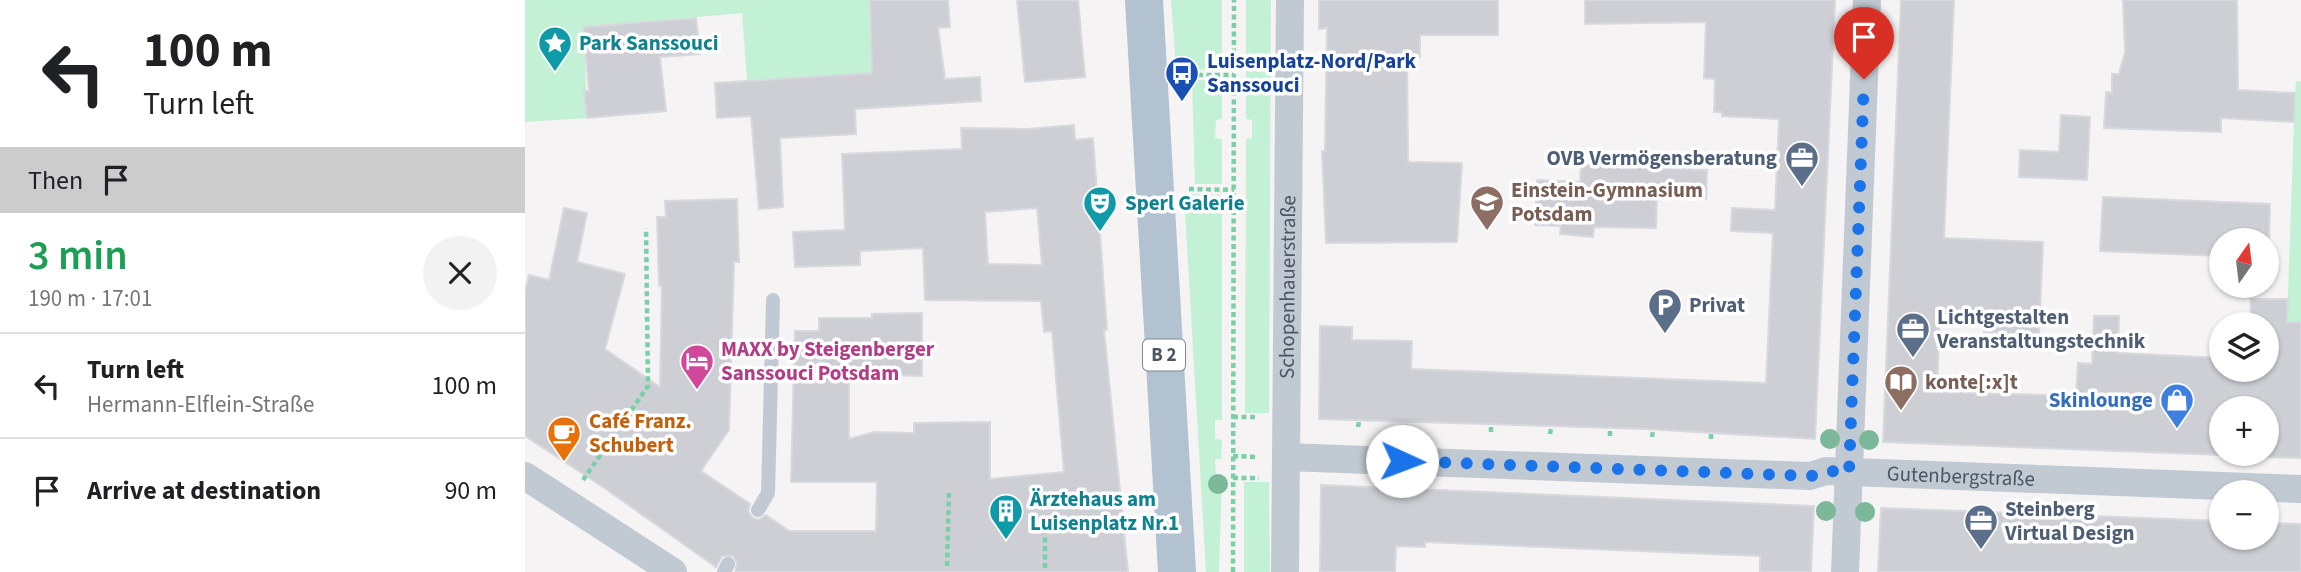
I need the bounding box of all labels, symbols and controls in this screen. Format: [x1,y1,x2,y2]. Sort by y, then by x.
pin [1834,7,1894,79]
text: 100 m [143,16,272,86]
icon: arrive [1845,18,1883,56]
place icon: Park Sanssouci [536,24,574,73]
icon: left [28,28,119,119]
place label: Park Sanssouci [579,28,719,58]
place label: Luisenplatz-Nord/Park Sanssouci [1207,46,1417,100]
bus stop icon: Luisenplatz-Nord/Park Sanssouci [1163,54,1201,103]
text: Turn left [143,81,254,127]
office icon: OVB Vermögensberatung [1783,139,1821,188]
place label: OVB Vermögensberatung [1547,143,1777,173]
icon: arrive [97,161,135,199]
text: Then [28,162,83,199]
place label: Einstein-Gymnasium Potsdam [1511,175,1703,229]
school or university icon: Einstein-Gymnasium Potsdam [1468,183,1506,232]
theatre icon: Sperl Galerie [1081,184,1119,233]
place label: Sperl Galerie [1125,188,1245,218]
street label: Schopenhauerstraße [1272,195,1303,379]
text: 3 min [28,226,128,286]
north arrow [2209,228,2279,298]
map controls [2209,228,2279,550]
button: close [423,236,497,310]
text: 190 m · 17:01 [28,282,152,315]
parking icon: Privat [1646,286,1684,335]
place label: Privat [1689,290,1745,320]
place label: Lichtgestalten Veranstaltungstechnik [1936,302,2146,356]
office icon: Lichtgestalten Veranstaltungstechnik [1894,310,1932,359]
button: layers [2209,312,2279,382]
place label: MAXX by Steigenberger Sanssouci Potsdam [721,334,935,388]
road number: B 2 [1143,340,1185,370]
hotel icon: MAXX by Steigenberger Sanssouci Potsdam [678,342,716,391]
text: Turn left [87,351,184,388]
library icon: konte[:x]t [1882,363,1920,412]
icon: left [28,367,66,405]
text: 100 m [431,367,497,404]
place label: konte[:x]t [1925,367,2018,397]
shop icon: Skinlounge [2158,381,2196,430]
place label: Skinlounge [2049,385,2153,415]
text: Hermann-Elflein-Straße [87,388,315,421]
button: + [2209,396,2279,466]
place label: Café Franz. Schubert [589,406,692,460]
cafe icon: Café Franz. Schubert [545,414,583,463]
position arrow [1365,424,1439,498]
street label: Gutenbergstraße [1886,458,2035,494]
icon: arrive [28,472,66,510]
text: Arrive at destination [87,472,321,509]
text: 90 m [444,472,497,509]
button: − [2209,480,2279,550]
place label: Ärztehaus am Luisenplatz Nr.1 [1029,484,1179,538]
building icon: Ärztehaus am Luisenplatz Nr.1 [987,492,1025,541]
place label: Steinberg Virtual Design [2004,494,2135,548]
office icon: Steinberg Virtual Design [1962,502,2000,551]

